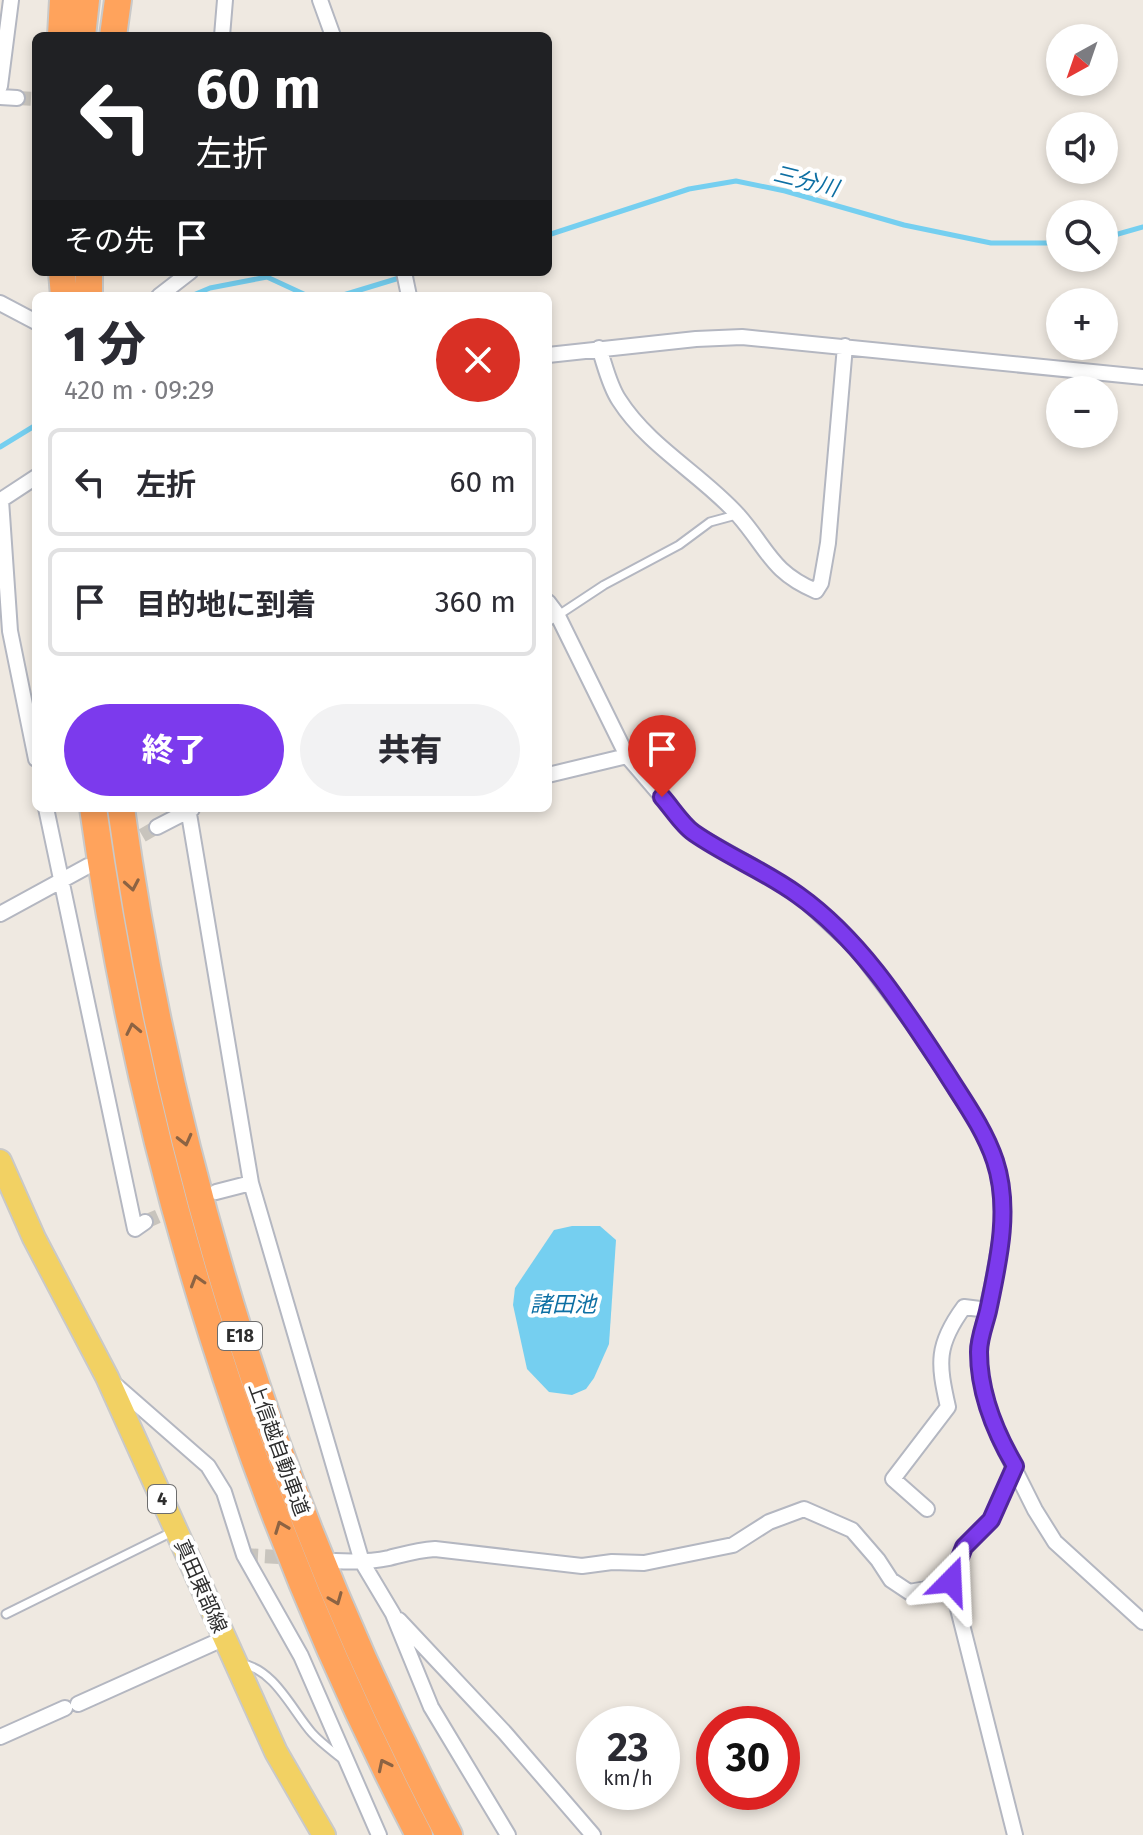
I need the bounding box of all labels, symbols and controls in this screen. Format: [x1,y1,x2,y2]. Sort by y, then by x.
north arrow [1046,24,1118,96]
map controls [1046,24,1118,448]
text: 60 m [196,56,321,123]
icon: left [64,64,168,168]
button: sound [1046,112,1118,184]
text: 左折 [196,132,268,176]
water label: 三分川 [771,160,843,203]
button: search [1046,200,1118,272]
icon: arrive [170,216,214,260]
text: その先 [64,223,154,259]
button: + [1046,288,1118,360]
text: 1 分 [64,316,146,374]
button: close [436,318,520,402]
text: 420 m · 09:29 [64,375,214,406]
button: − [1046,376,1118,448]
icon: left [68,460,112,504]
text: 60 m [450,464,516,500]
text: 左折 [136,467,196,503]
icon: arrive [68,580,112,624]
text: 360 m [435,584,516,620]
text: 目的地に到着 [136,587,316,623]
button: 終了 [64,704,284,796]
button: 共有 [300,704,520,796]
pin [628,715,696,797]
icon: arrive [640,727,684,771]
one-way arrow [123,878,140,892]
one-way arrow [125,1022,142,1036]
one-way arrow [175,1132,192,1146]
one-way arrow [190,1274,206,1288]
water label: 諸田池 [530,1291,598,1318]
road number: E18 [218,1322,262,1350]
street label: 上信越自動車道 [244,1379,314,1519]
road number: 4 [148,1485,176,1513]
one-way arrow [274,1521,291,1535]
street label: 真田東部線 [170,1535,232,1637]
position arrow [909,1539,993,1623]
one-way arrow [327,1591,343,1605]
speed limit sign: 30 [696,1706,800,1810]
text: 23 [607,1724,649,1772]
one-way arrow [378,1759,394,1773]
text: km/h [603,1766,653,1790]

